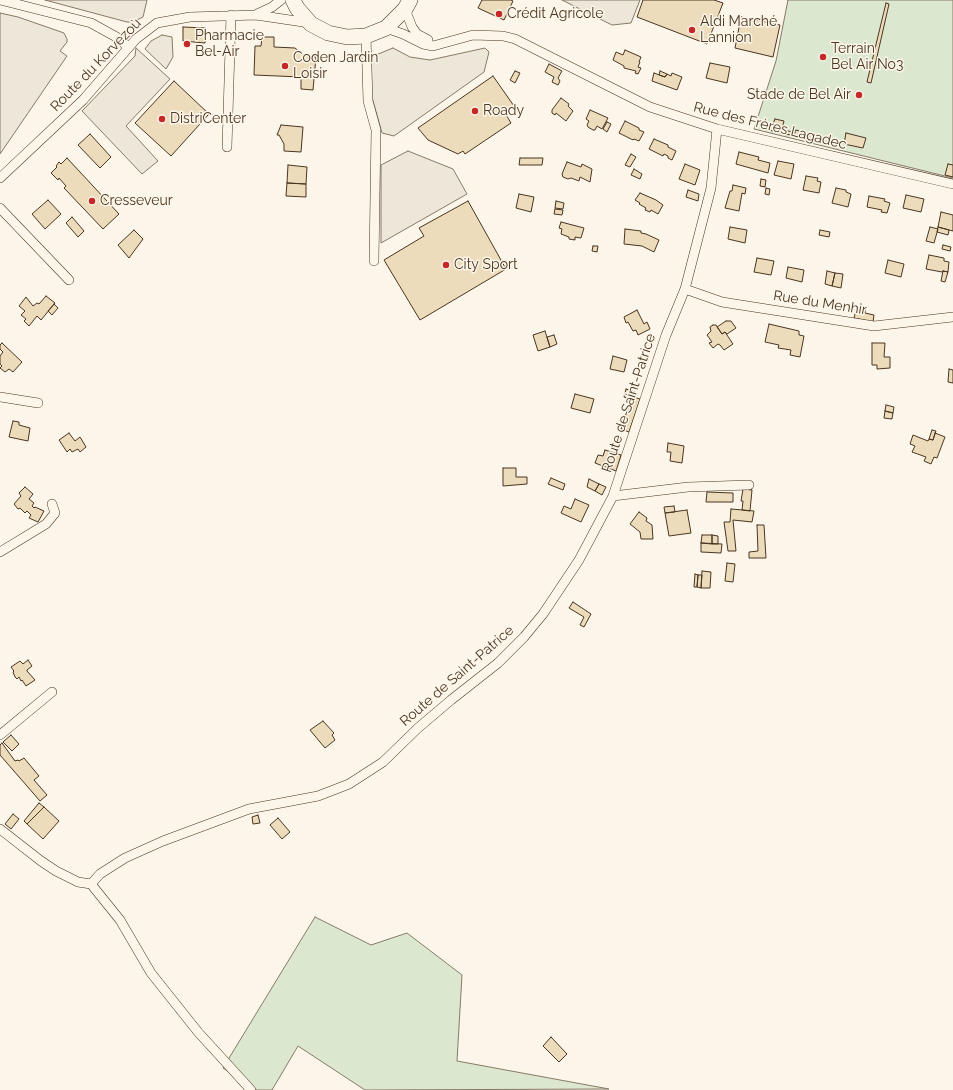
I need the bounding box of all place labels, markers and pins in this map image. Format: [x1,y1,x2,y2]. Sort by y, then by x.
place label: Crédit Agricole [507,6,603,22]
marker: Crédit Agricole [494,9,504,19]
place label: Aldi Marché Lannion [700,14,777,46]
marker: Aldi Marché Lannion [687,25,697,35]
place label: Pharmacie Bel-Air [195,28,264,60]
marker: Pharmacie Bel-Air [182,39,192,49]
place label: Terrain Bel Air No3 [831,41,903,74]
place label: Coden Jardin Loisir [293,50,378,82]
marker: Terrain Bel Air No3 [818,52,828,62]
marker: Coden Jardin Loisir [280,61,290,71]
place label: Stade de Bel Air [747,87,851,103]
marker: Stade de Bel Air [854,90,864,100]
place label: Roady [483,103,524,119]
marker: Roady [470,106,480,116]
place label: DistriCenter [170,111,246,127]
marker: DistriCenter [157,114,167,124]
place label: Cresseveur [100,193,173,209]
marker: Cresseveur [87,196,97,206]
place label: City Sport [454,257,518,273]
marker: City Sport [441,260,451,270]

